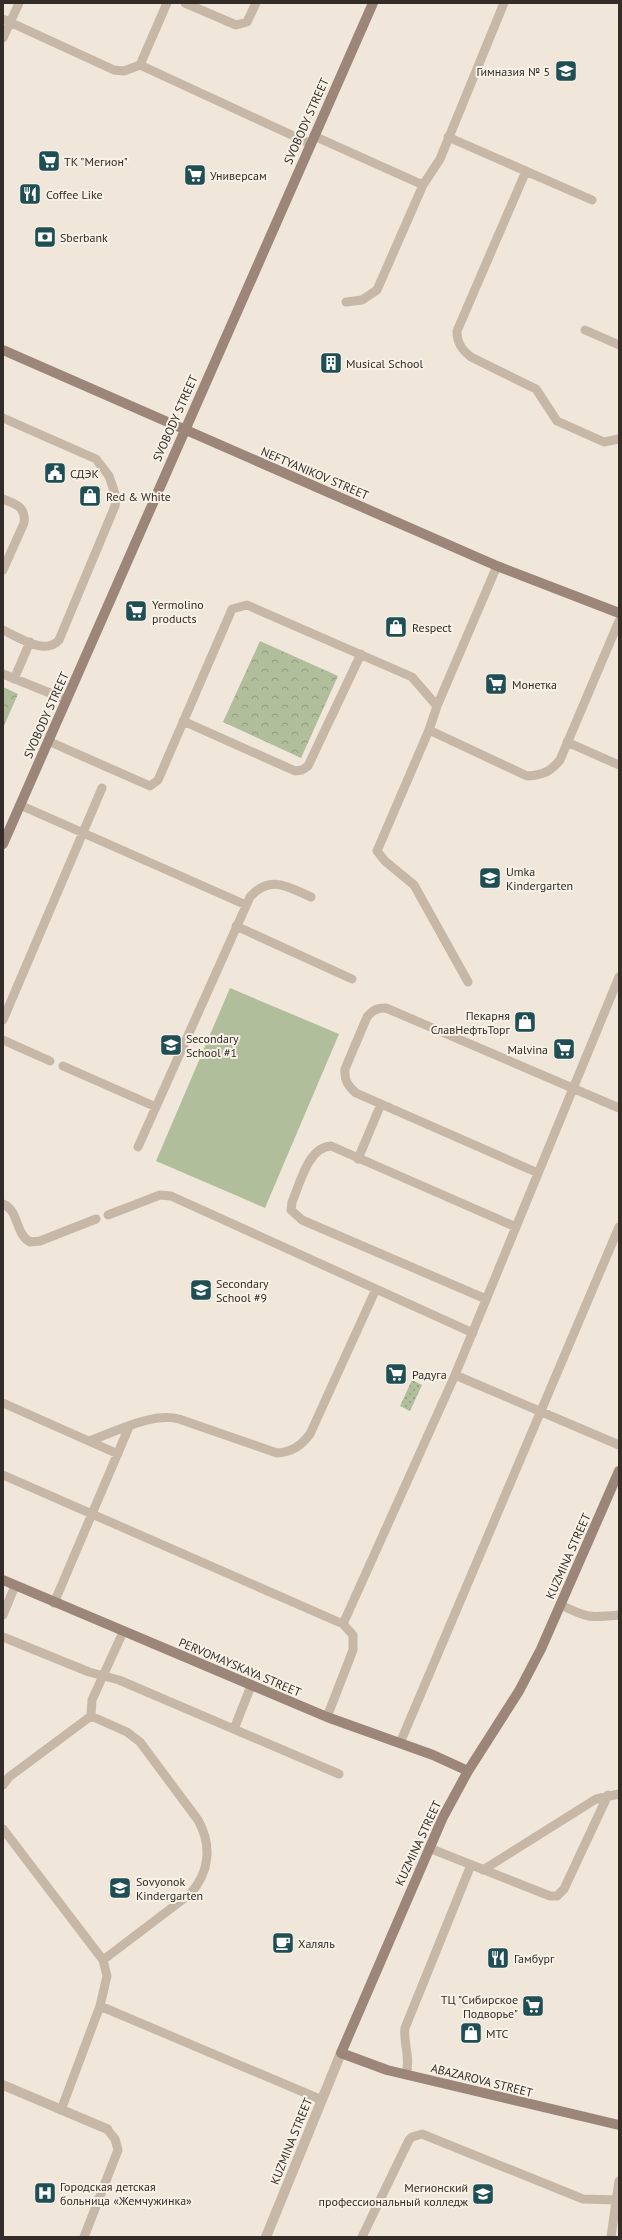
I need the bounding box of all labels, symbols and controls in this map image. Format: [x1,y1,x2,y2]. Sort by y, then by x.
school or university icon: Гимназия № 5 [553,58,579,84]
place label: Гимназия № 5 [477,64,550,79]
street label: SVOBODY STREET [280,75,332,167]
supermarket icon: ТК "Мегион" [36,148,62,174]
place label: ТК "Мегион" [64,154,128,169]
supermarket icon: Универсам [182,162,208,188]
place label: Универсам [210,168,267,183]
restaurant icon: Coffee Like [17,181,43,207]
place label: Coffee Like [46,187,103,202]
bank icon: Sberbank [32,224,58,250]
place label: Sberbank [60,230,108,245]
building icon: Musical School [318,350,344,376]
place label: Musical School [346,356,424,371]
street label: SVOBODY STREET [149,372,201,464]
street label: NEFTYANIKOV STREET [259,443,371,503]
public building icon: СДЭК [42,460,68,486]
place label: СДЭК [70,466,99,481]
shop icon: Red & White [77,483,103,509]
place label: Red & White [106,489,171,504]
place label: Yermolino products [152,597,204,626]
supermarket icon: Yermolino products [123,598,149,624]
shop icon: Respect [383,614,409,640]
place label: Respect [412,620,452,635]
street label: SVOBODY STREET [20,669,72,761]
supermarket icon: Монетка [483,671,509,697]
place label: Монетка [512,677,557,692]
place label: Umka Kindergarten [506,864,573,893]
school or university icon: Umka Kindergarten [477,865,503,891]
place label: Пекарня СлавНефтьТорг [431,1008,511,1037]
shop icon: Пекарня СлавНефтьТорг [512,1009,538,1035]
place label: Secondary School #1 [186,1031,239,1060]
school or university icon: Secondary School #1 [158,1032,184,1058]
supermarket icon: Malvina [551,1036,577,1062]
place label: Malvina [508,1042,548,1057]
place label: Secondary School #9 [216,1276,269,1305]
school or university icon: Secondary School #9 [188,1277,214,1303]
supermarket icon: Радуга [383,1361,409,1387]
place label: Радуга [412,1367,447,1382]
street label: KUZMINA STREET [542,1511,594,1601]
street label: PERVOMAYSKAYA STREET [176,1634,304,1700]
street label: KUZMINA STREET [392,1798,444,1888]
place label: Sovyonok Kindergarten [136,1874,203,1903]
school or university icon: Sovyonok Kindergarten [107,1875,133,1901]
cafe icon: Халяль [270,1930,296,1956]
place label: Халяль [298,1936,335,1951]
restaurant icon: Гамбург [485,1945,511,1971]
place label: Гамбург [514,1951,555,1966]
place label: ТЦ "Сибирское Подворье" [441,1992,518,2021]
supermarket icon: ТЦ "Сибирское Подворье" [520,1993,546,2019]
shop icon: МТС [458,2020,484,2046]
place label: МТС [486,2026,509,2041]
street label: ABAZAROVA STREET [430,2060,535,2100]
street label: KUZMINA STREET [267,2095,315,2187]
place label: Городская детская больница «Жемчужинка» [60,2179,192,2208]
hospital icon: Городская детская больница «Жемчужинка» [32,2180,58,2206]
place label: Мегионский профессиональный колледж [319,2180,468,2209]
school or university icon: Мегионский профессиональный колледж [470,2181,496,2207]

